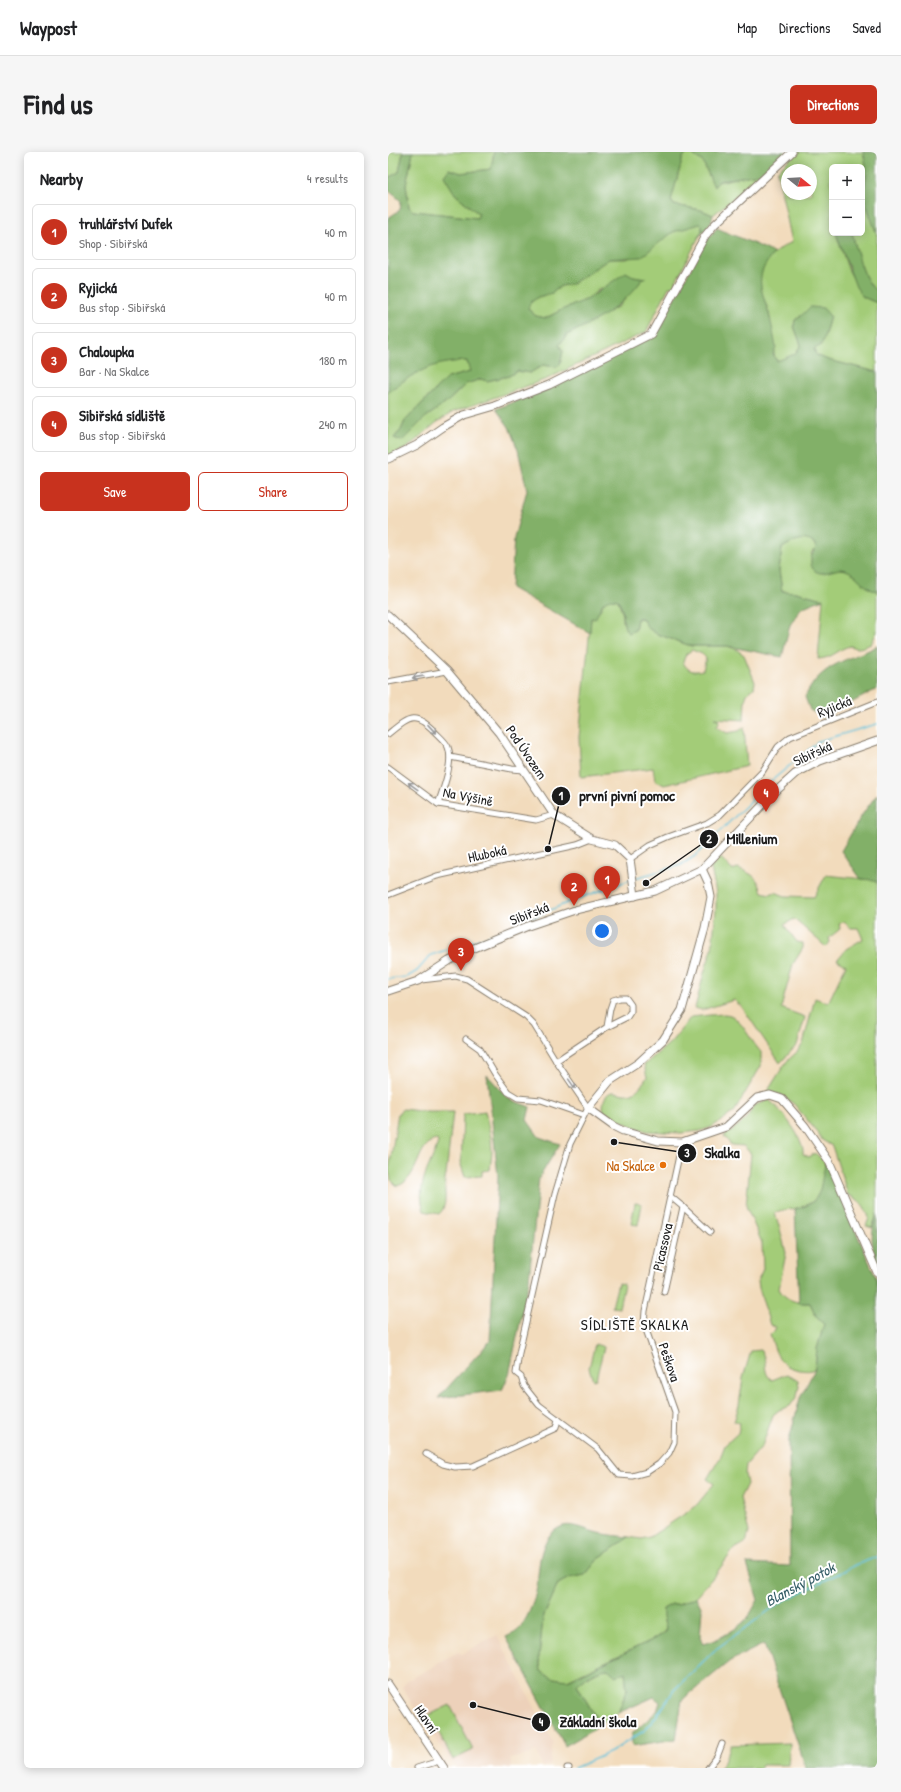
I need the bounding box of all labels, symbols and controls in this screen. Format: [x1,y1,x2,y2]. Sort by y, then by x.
text: Waypost [20,15,77,41]
text: Map [737,18,757,37]
text: Directions [779,18,830,37]
text: Saved [852,18,881,37]
text: Find us [24,85,93,123]
button: Directions [790,85,877,124]
north arrow [781,164,817,200]
map controls [829,164,865,236]
button: + [829,164,865,200]
text: Nearby [40,167,83,190]
text: 4 results [307,169,348,187]
button: − [829,200,865,236]
text: truhlářství Dufek [79,213,172,234]
text: 1 [52,223,56,241]
text: 40 m [324,223,347,241]
text: Shop · Sibiřská [79,234,147,252]
text: Ryjická [79,277,117,298]
text: 2 [51,287,57,305]
text: 40 m [324,287,347,305]
text: Bus stop · Sibiřská [79,298,165,316]
text: Chaloupka [79,341,134,362]
text: 3 [51,351,57,369]
text: 180 m [319,351,347,369]
text: Bar · Na Skalce [79,362,149,380]
text: Sibiřská sídliště [79,405,165,426]
text: 4 [52,415,56,433]
text: 240 m [318,415,347,433]
text: Bus stop · Sibiřská [79,426,165,444]
button: Save [40,472,190,511]
button: Share [198,472,348,511]
one-way arrow [412,673,425,681]
street label: Ryjická [814,690,855,722]
street label: Pod Úvozem [502,721,552,783]
one-way arrow [427,724,437,734]
street label: Sibiřská [790,736,835,770]
pin: 4 [753,779,779,812]
one-way arrow [408,781,419,790]
street label: Na Výšině [441,782,495,811]
callout: první pivní pomoc [551,782,683,809]
text: první pivní pomoc [579,785,676,807]
text: 1 [559,787,564,804]
callout: Millenium [699,826,786,853]
text: Millenium [726,828,778,849]
text: 2 [706,830,712,847]
street label: Hluboká [466,840,508,866]
pin: 1 [594,866,620,899]
pin: 2 [561,873,587,906]
street label: Sibiřská [507,897,552,929]
your location [592,921,612,941]
pin: 3 [448,938,474,971]
one-way arrow [568,1079,576,1090]
callout: Skalka [677,1139,748,1166]
text: Skalka [704,1142,740,1163]
text: 3 [684,1144,690,1161]
place label: Na Skalce [606,1156,655,1175]
marker: Na Skalce [658,1160,668,1170]
street label: Picassova [647,1221,677,1273]
district label: SÍDLIŠTĚ SKALKA [581,1314,689,1335]
street label: Peškova [654,1340,686,1385]
water label: Blanský potok [762,1556,840,1611]
street label: Hlavní [411,1701,443,1737]
callout: Základní škola [531,1708,644,1735]
text: Základní škola [560,1711,637,1732]
text: 4 [539,1713,544,1730]

